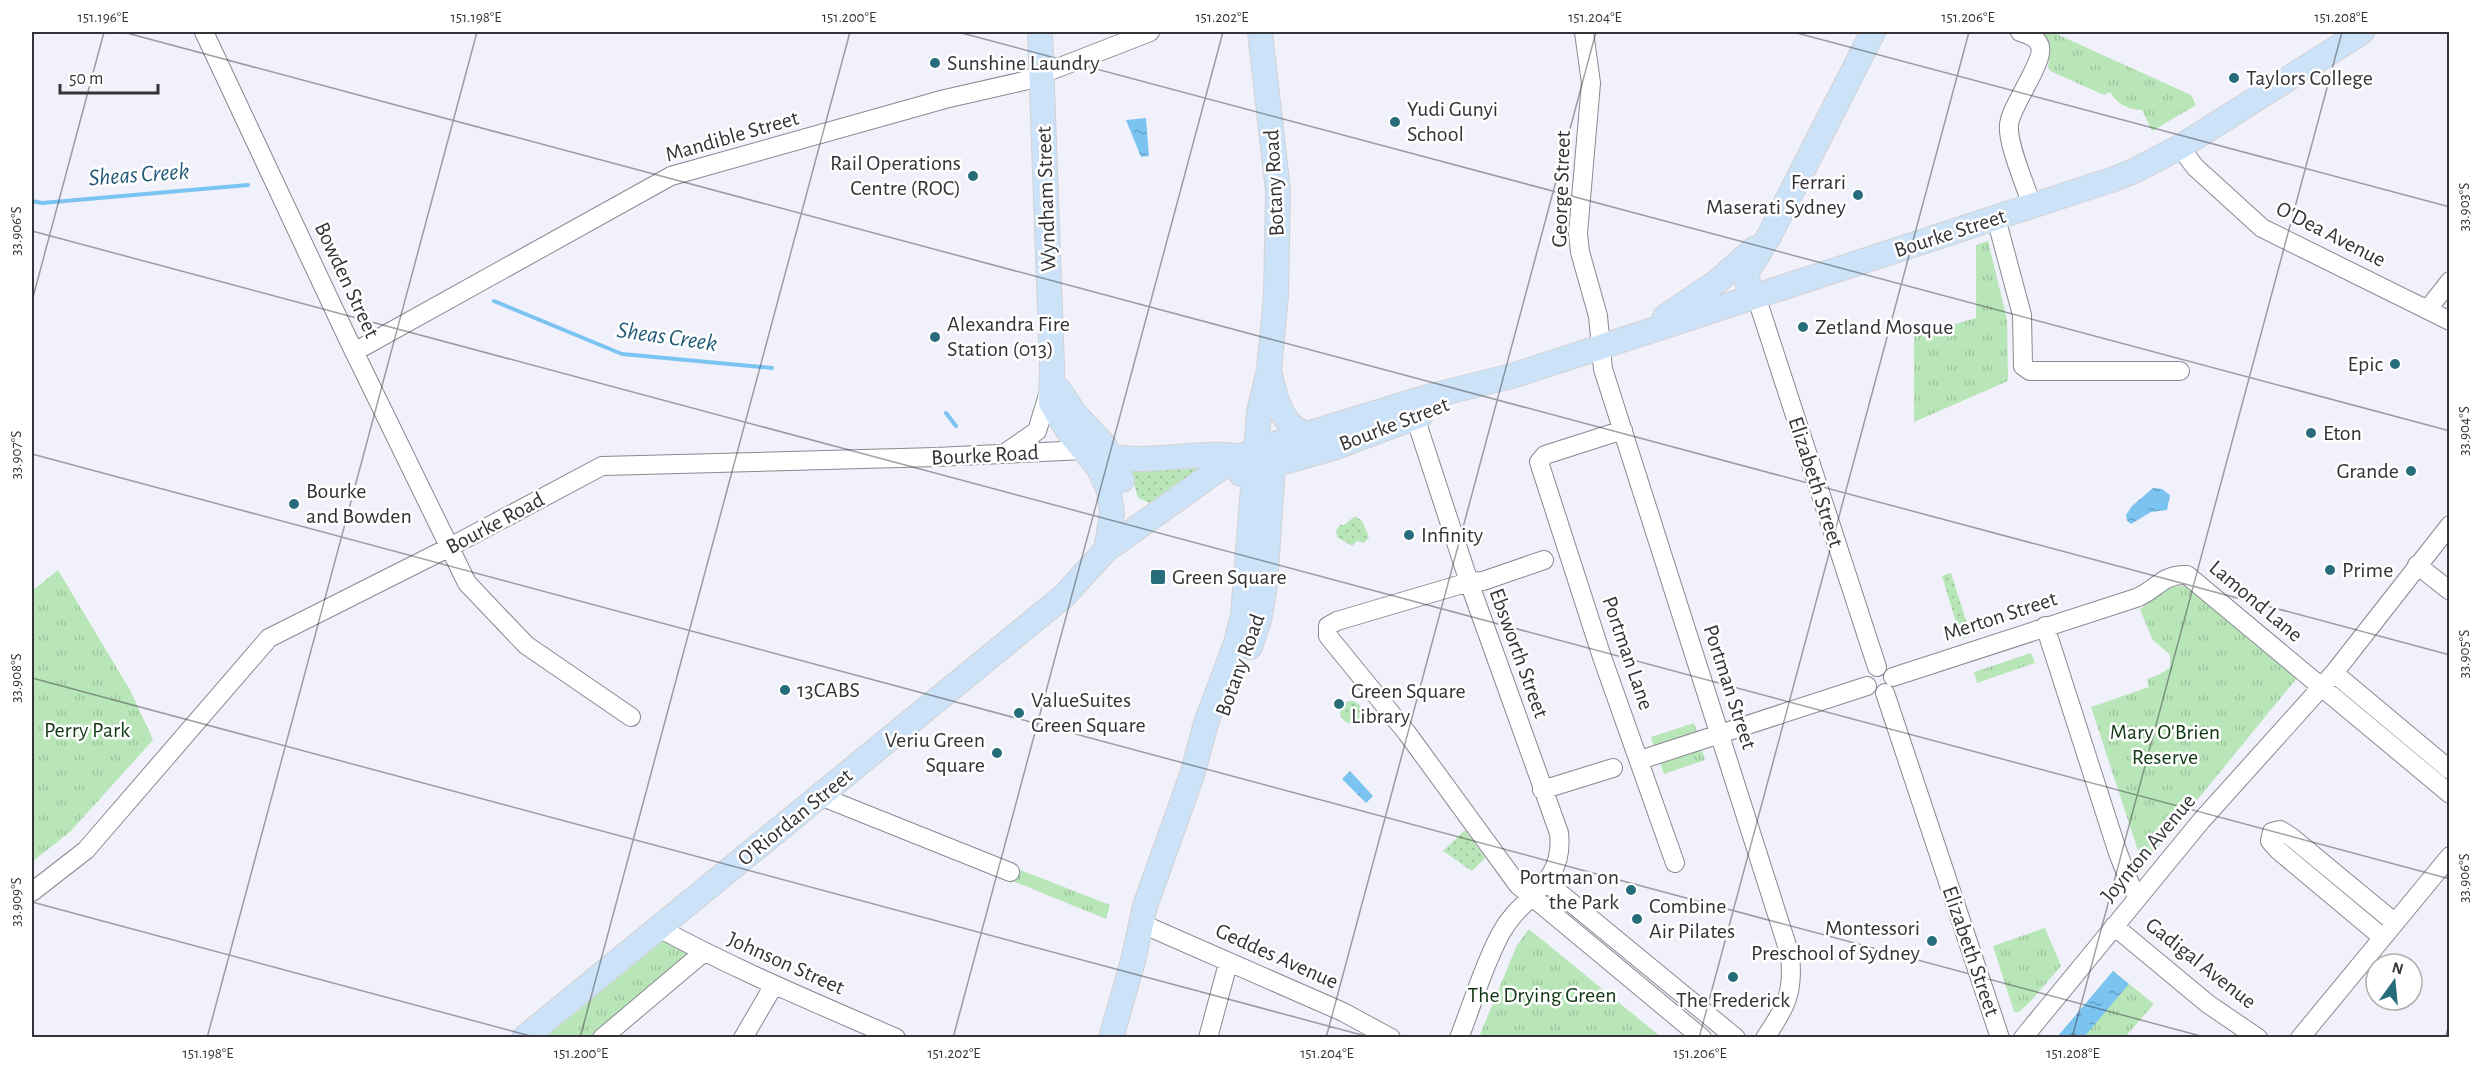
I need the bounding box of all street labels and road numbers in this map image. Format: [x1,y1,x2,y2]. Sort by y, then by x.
street label: Mandible Street [663,106,801,166]
street label: Wyndham Street [1032,126,1060,272]
street label: Botany Road [1260,129,1288,237]
street label: George Street [1548,130,1574,248]
street label: O'Dea Avenue [2273,197,2389,271]
street label: Bourke Street [1892,205,2008,261]
street label: Bowden Street [311,219,383,341]
street label: Bourke Street [1336,393,1452,455]
street label: Elizabeth Street [1785,414,1847,550]
street label: Bourke Road [931,441,1039,469]
street label: Bourke Road [442,488,548,558]
street label: Lamond Lane [2205,556,2307,646]
street label: Ebsworth Street [1485,585,1553,721]
street label: Merton Street [1940,587,2060,645]
street label: Portman Lane [1598,593,1658,713]
street label: Botany Road [1211,611,1269,719]
street label: Portman Street [1700,622,1760,752]
street label: O'Riordan Street [733,764,857,870]
street label: Joynton Avenue [2096,790,2200,906]
street label: Elizabeth Street [1938,883,2004,1019]
street label: Gadigal Avenue [2142,913,2260,1013]
street label: Geddes Avenue [1212,919,1342,993]
street label: Johnson Street [724,927,848,999]

